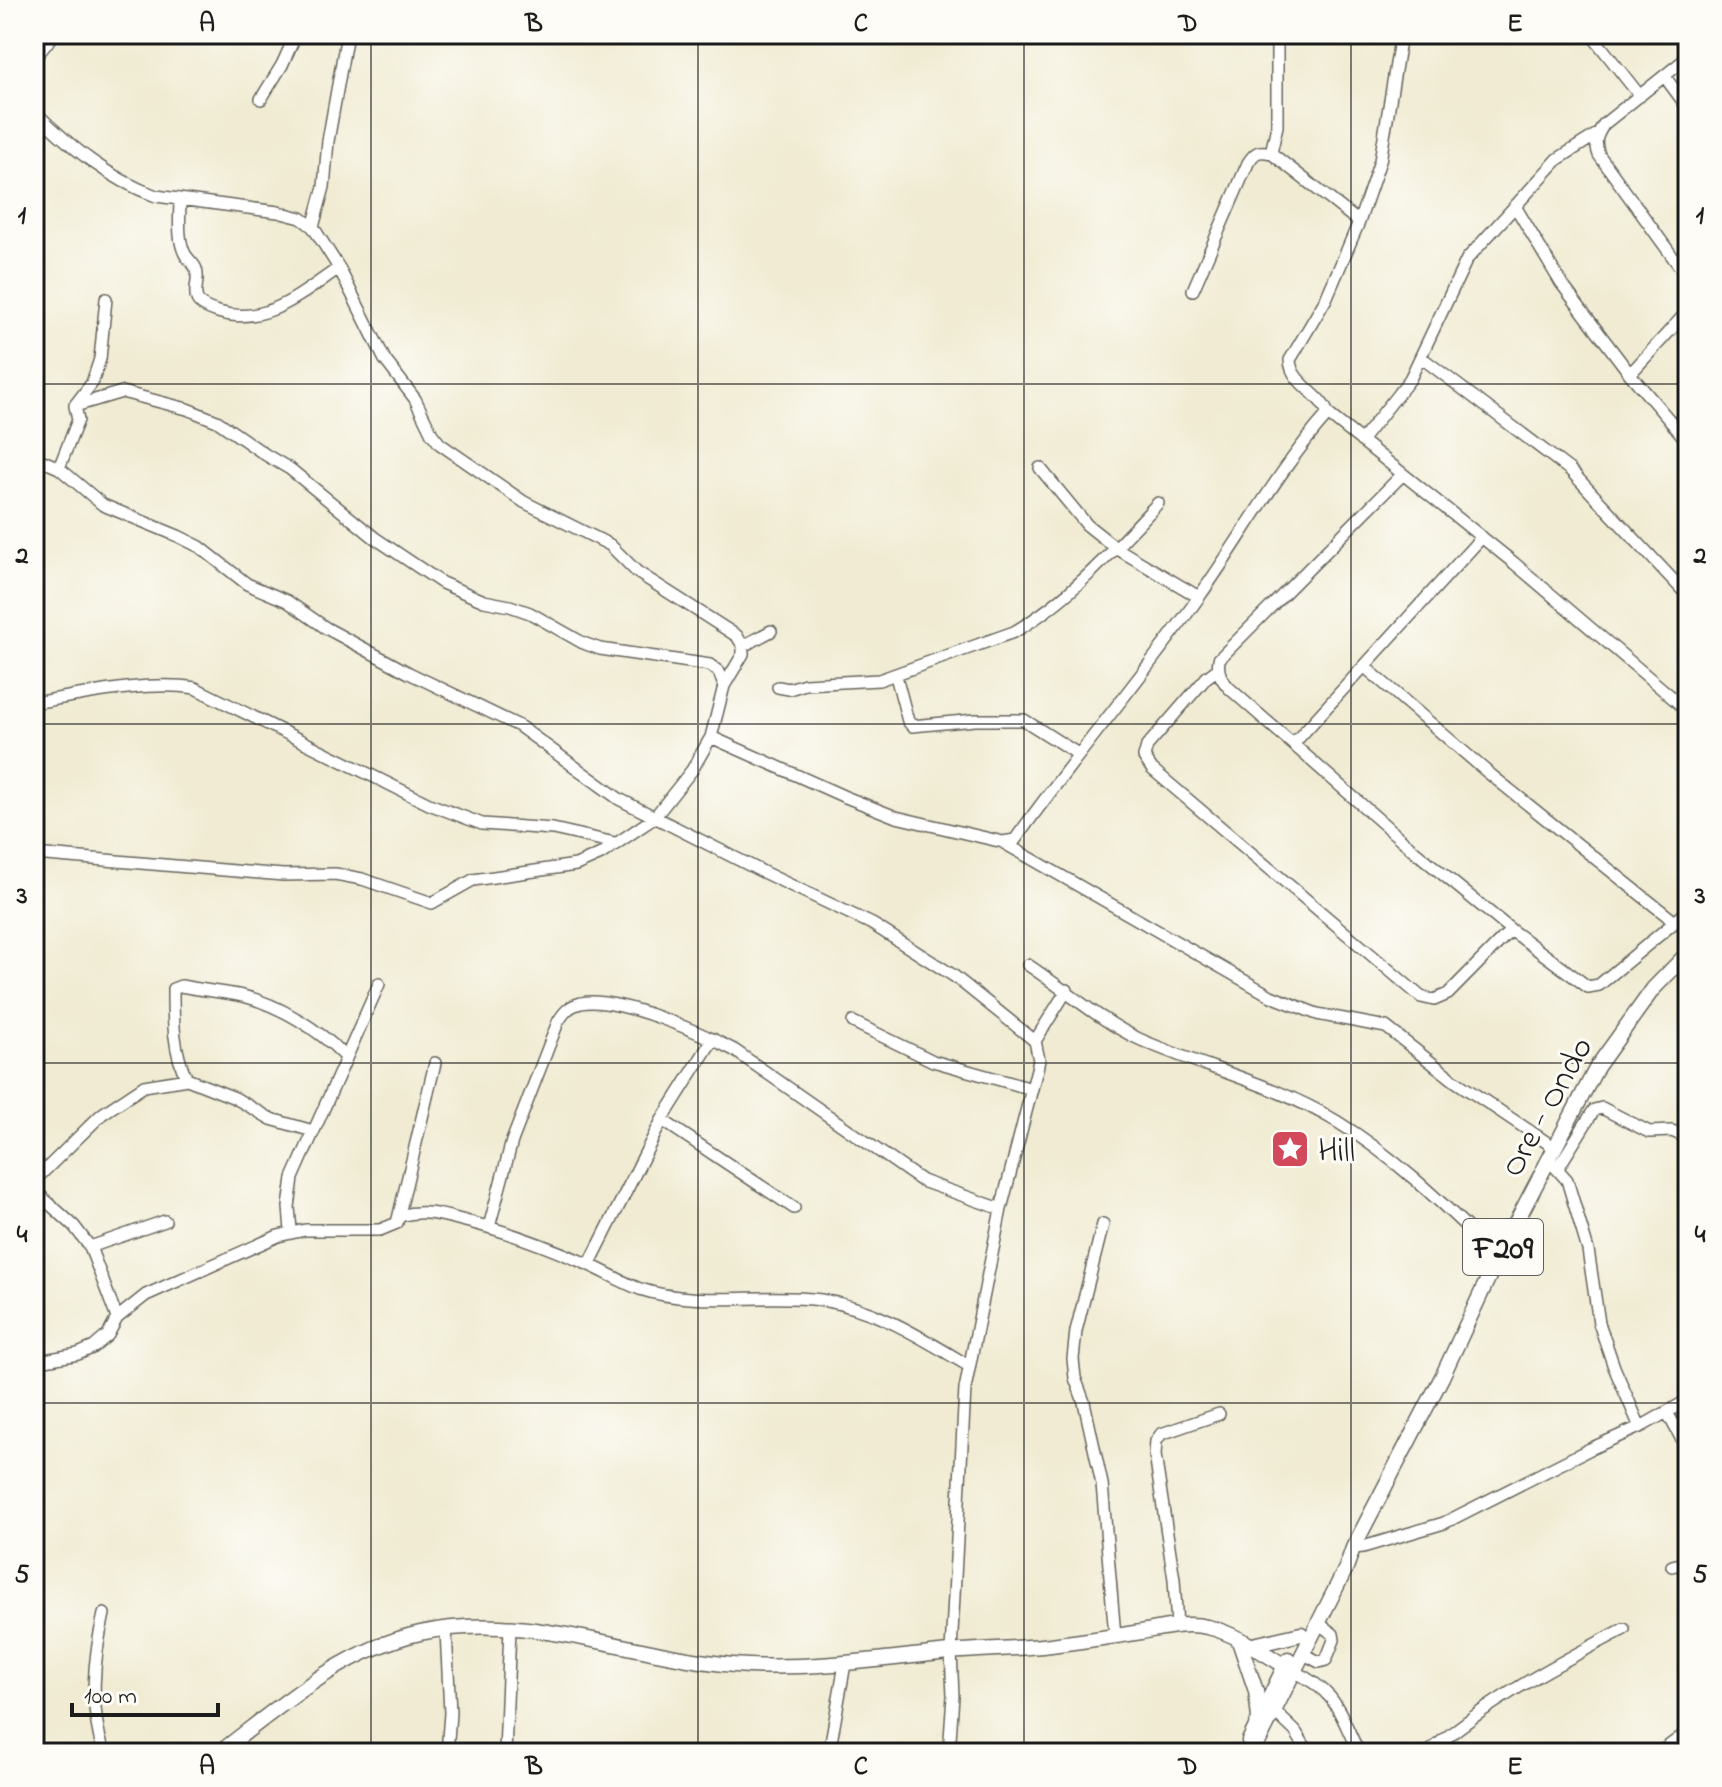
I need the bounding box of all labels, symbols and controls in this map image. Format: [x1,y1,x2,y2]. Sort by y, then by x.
text: A [199,6,215,44]
text: B [524,6,543,44]
text: C [854,6,868,44]
text: D [1177,6,1198,44]
text: E [1507,6,1523,44]
text: 1 [18,198,27,236]
text: 1 [1696,198,1705,236]
text: 2 [15,538,29,576]
text: 2 [1693,538,1707,576]
text: 3 [16,878,28,916]
text: 3 [1694,878,1706,916]
street label: Ore - Ondo [1489,1029,1608,1187]
place icon: Hill [1269,1128,1311,1170]
place label: Hill [1318,1128,1355,1178]
text: 4 [17,1217,28,1255]
text: 4 [1695,1217,1706,1255]
road number: F209 [1463,1219,1543,1275]
text: 5 [15,1557,30,1595]
text: 5 [1693,1557,1708,1595]
scale bar [72,1667,218,1717]
text: 100 m [84,1680,137,1715]
text: A [199,1749,215,1787]
text: B [524,1749,543,1787]
text: C [854,1749,868,1787]
text: D [1177,1749,1198,1787]
text: E [1507,1749,1523,1787]

